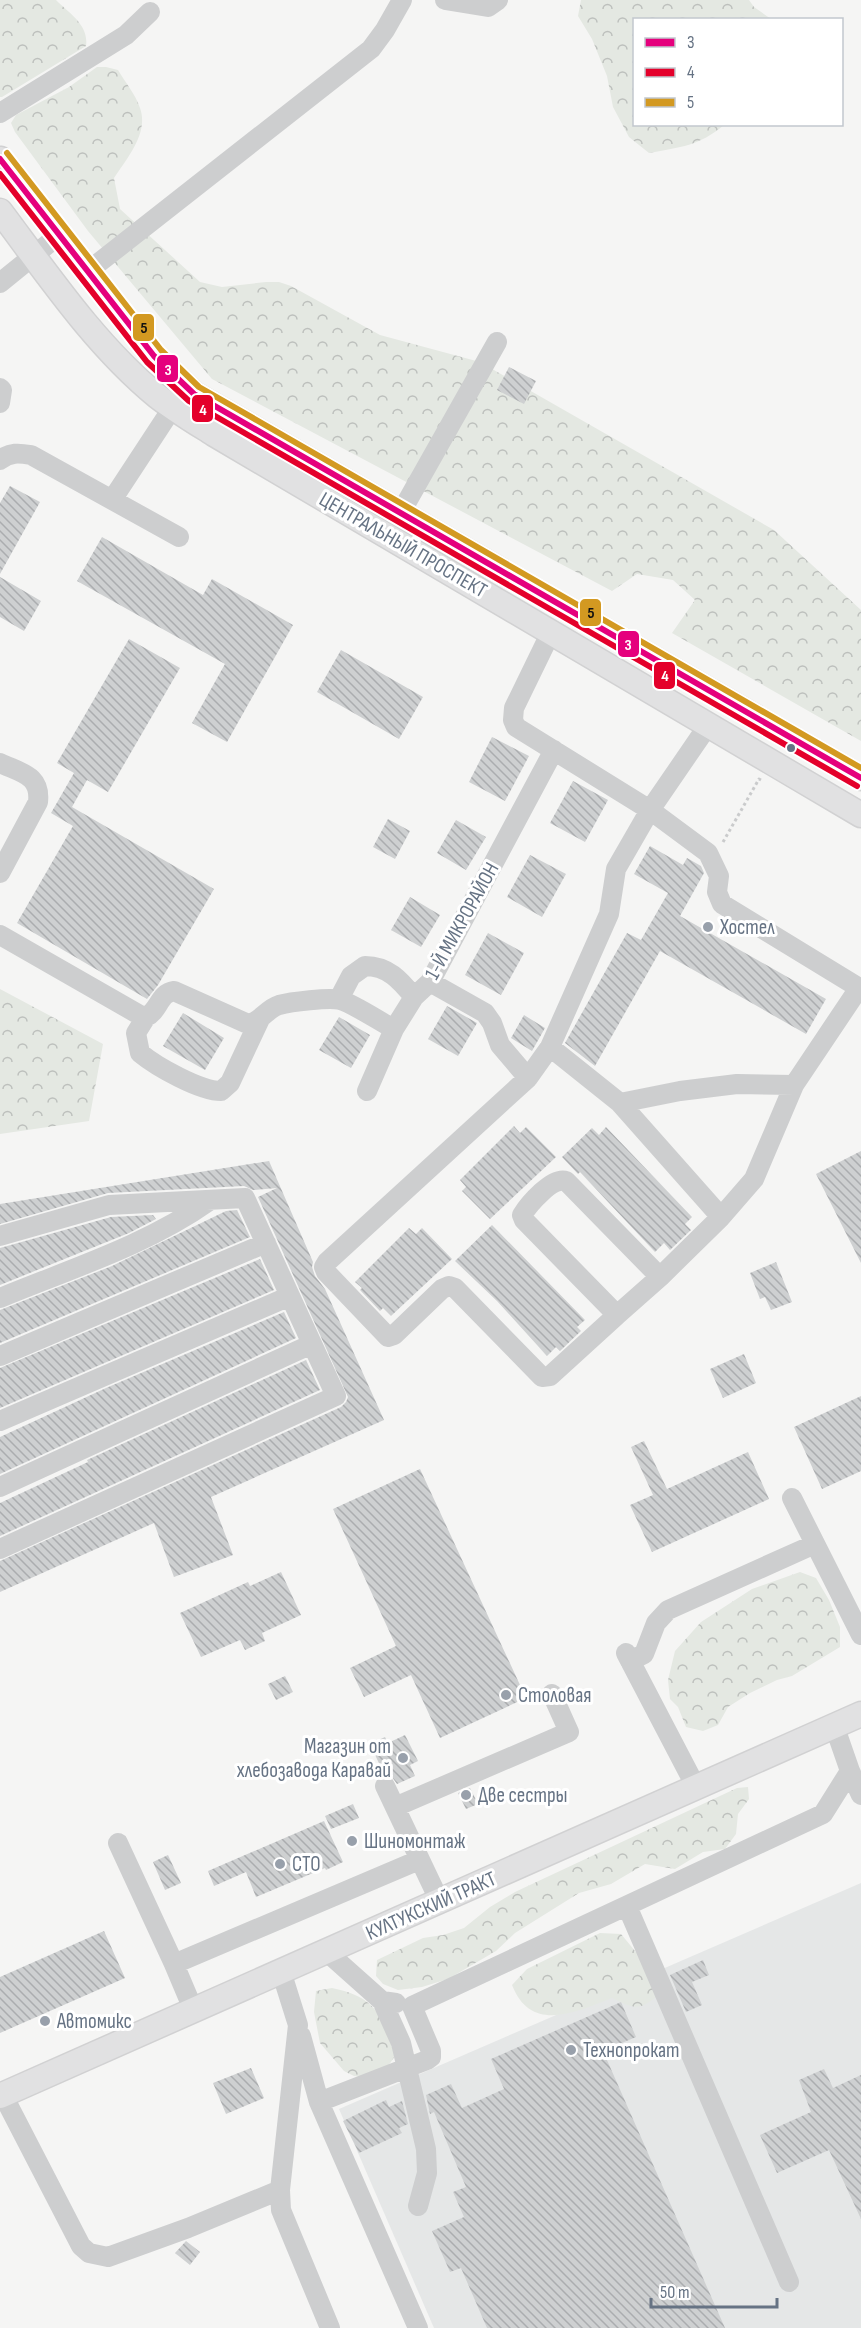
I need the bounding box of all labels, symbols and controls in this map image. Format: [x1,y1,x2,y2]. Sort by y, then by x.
legend [633,18,843,126]
text: 3 [687,32,695,53]
text: 4 [687,62,695,83]
text: 5 [687,92,694,113]
line badge: 5 [132,313,155,342]
text: 5 [140,319,148,338]
line badge: 3 [156,354,179,383]
text: 3 [164,361,172,380]
line badge: 4 [191,394,214,423]
text: 4 [199,401,207,420]
street label: ЦЕНТРАЛЬНЫЙ ПРОСПЕКТ [315,487,492,603]
line badge: 5 [579,598,602,627]
text: 5 [587,604,595,623]
line badge: 3 [617,630,640,658]
text: 3 [624,636,632,655]
line badge: 4 [653,661,676,690]
text: 4 [661,667,669,686]
unlabelled marker [785,742,797,754]
street label: 1-Й МИКРОРАЙОН [420,858,504,984]
place label: Хостел [719,915,775,940]
marker: Хостел [701,920,715,934]
place label: Столовая [518,1683,591,1708]
marker: Столовая [499,1688,513,1702]
place label: Магазин от хлебозавода Каравай [237,1734,391,1783]
marker: Магазин от хлебозавода Каравай [396,1751,410,1765]
place label: Две сестры [478,1783,568,1808]
marker: Две сестры [459,1788,473,1802]
place label: Шиномонтаж [364,1829,466,1854]
marker: Шиномонтаж [345,1834,359,1848]
place label: СТО [292,1852,321,1877]
marker: СТО [273,1857,287,1871]
street label: КУЛТУКСКИЙ ТРАКТ [362,1866,500,1946]
place label: Автомикс [56,2009,132,2034]
marker: Автомикс [38,2014,52,2028]
place label: Технопрокат [583,2038,680,2063]
marker: Технопрокат [564,2043,578,2057]
scale bar [651,2271,777,2309]
text: 50 m [660,2282,690,2303]

